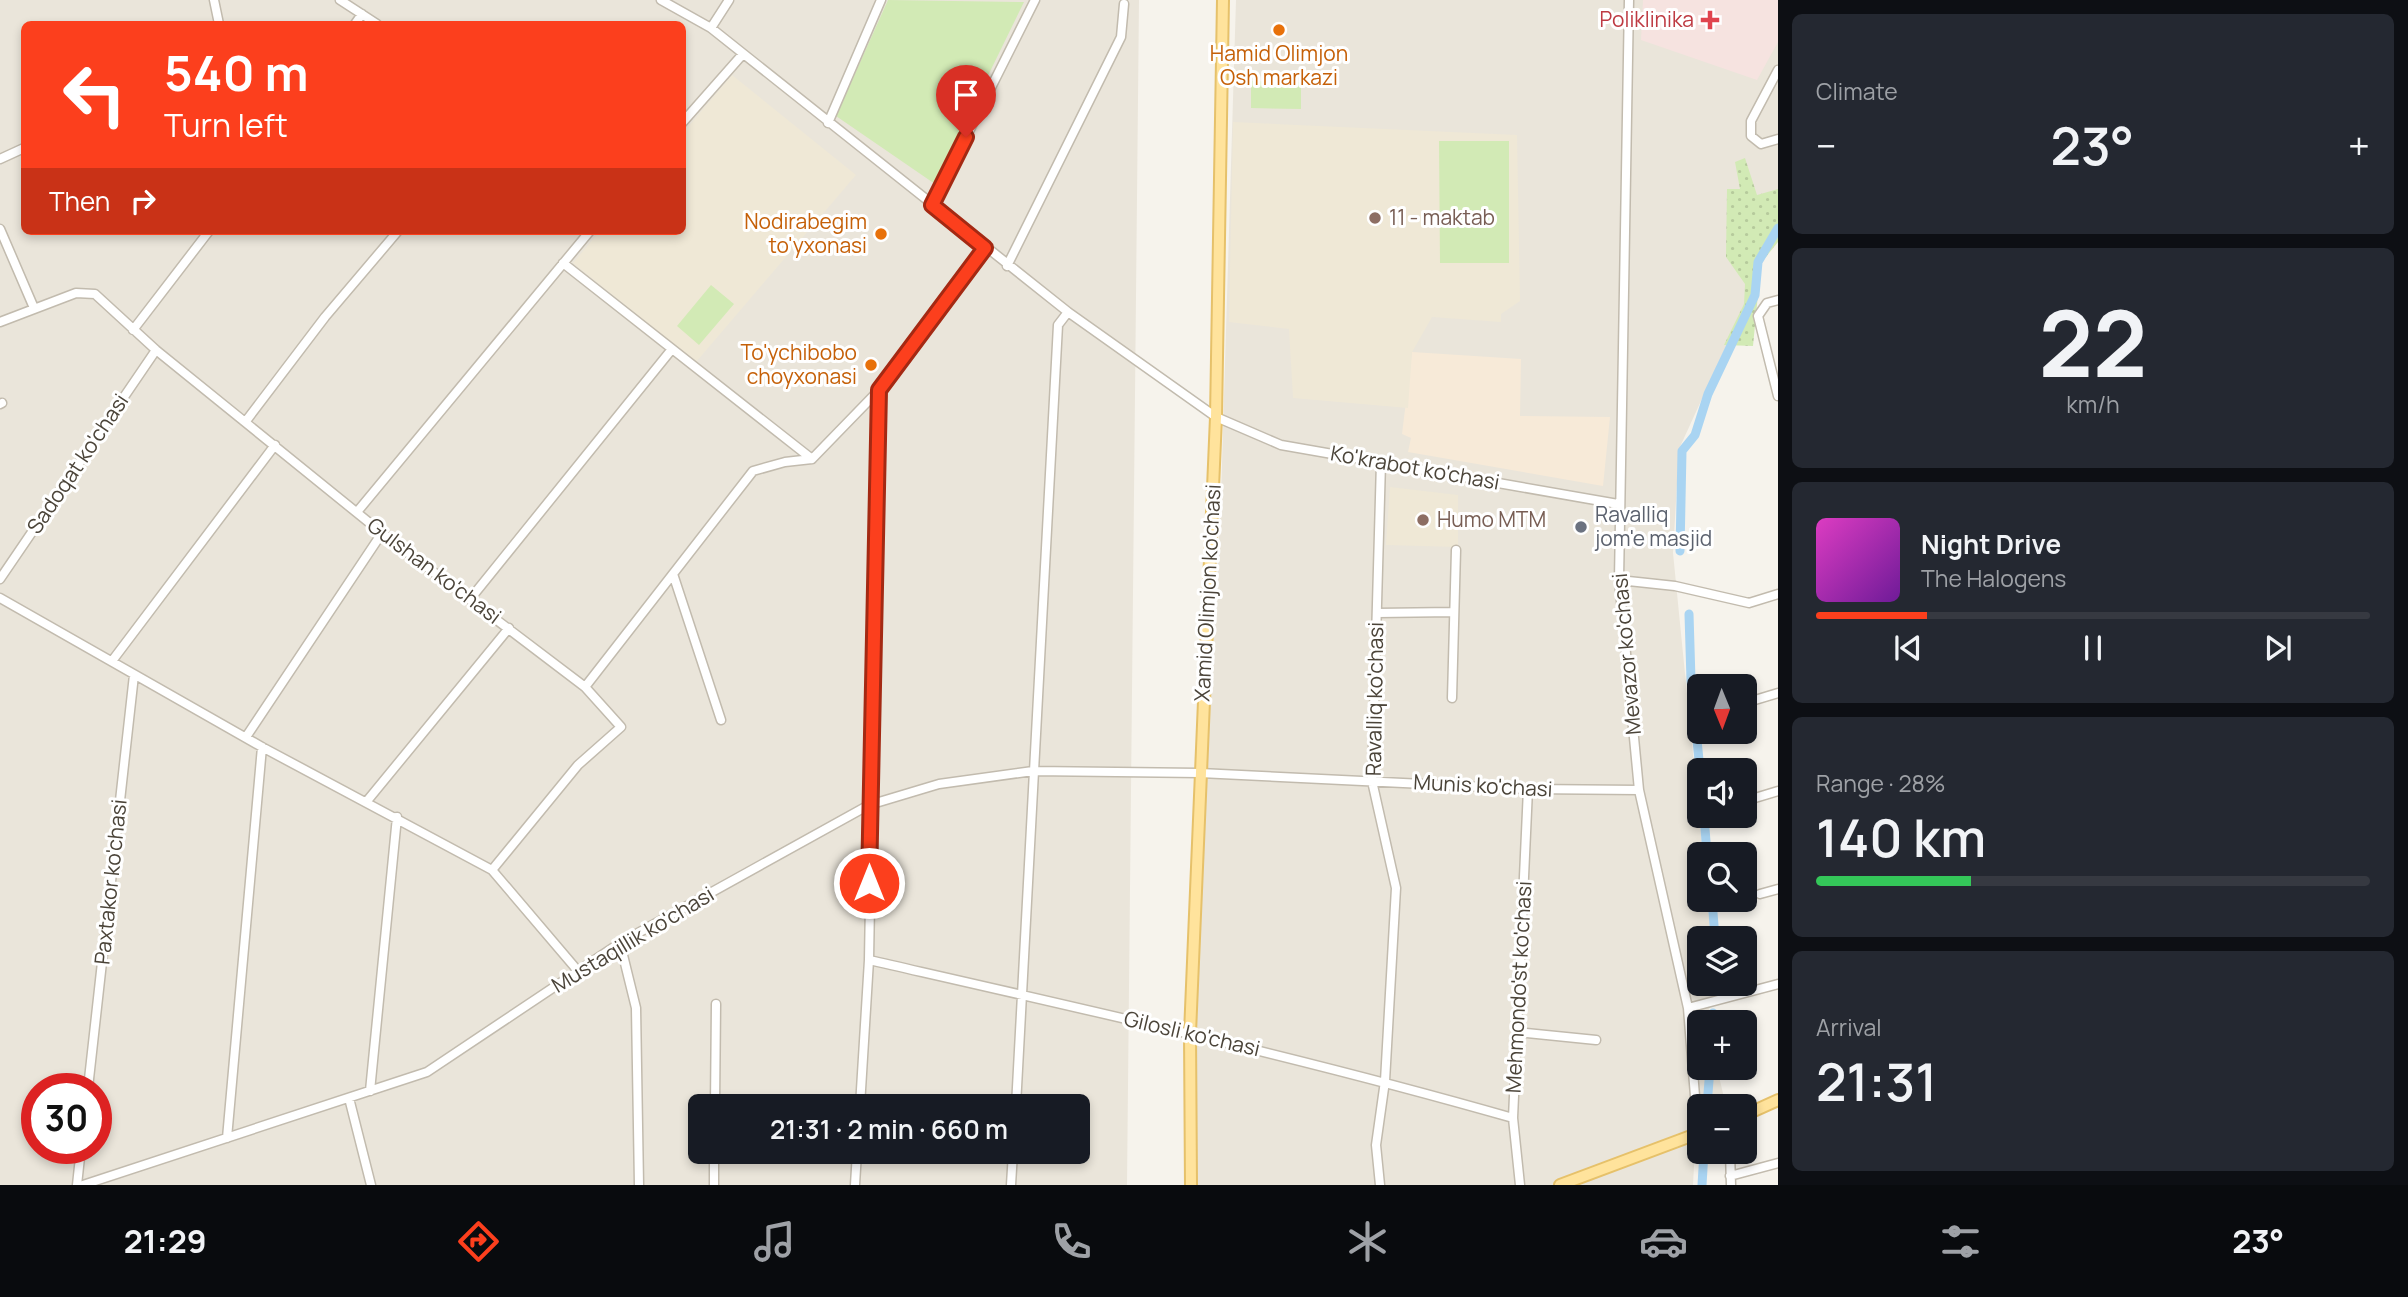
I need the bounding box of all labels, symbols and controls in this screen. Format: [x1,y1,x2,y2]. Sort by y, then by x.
place label: Poliklinika [1599,5,1694,33]
marker: Poliklinika [1700,10,1720,30]
marker: Hamid Olimjon Osh markazi [1271,22,1287,38]
text: 540 m [164,39,309,106]
place label: Hamid Olimjon Osh markazi [1210,39,1348,91]
icon: left [49,49,140,140]
pin [936,65,996,137]
text: Climate [1816,75,1898,107]
icon: arrive [947,76,985,114]
text: Turn left [164,103,288,147]
text: 23° [2050,110,2134,181]
text: − [1816,119,1837,171]
text: + [2348,119,2370,171]
icon: right [124,182,162,220]
text: Then [49,183,110,219]
place label: 11 - maktab [1389,203,1495,231]
place label: Nodirabegim to'yxonasi [744,207,867,259]
marker: 11 - maktab [1367,210,1383,226]
marker: Nodirabegim to'yxonasi [873,226,889,242]
text: 22 [2039,280,2147,404]
place label: To'ychibobo choyxonasi [741,338,857,390]
marker: To'ychibobo choyxonasi [863,357,879,373]
street label: Sadoqat ko'chasi [20,388,134,539]
text: km/h [2066,388,2120,420]
street label: Ko'krabot ko'chasi [1328,438,1502,496]
street label: Xamid Olimjon ko'chasi [1187,484,1227,702]
place label: Ravalliq jom'e masjid [1594,500,1712,552]
place label: Humo MTM [1437,505,1546,533]
street label: Gulshan ko'chasi [362,511,507,630]
marker: Humo MTM [1415,512,1431,528]
marker: Ravalliq jom'e masjid [1573,519,1589,535]
text: Night Drive [1921,526,2061,562]
text: The Halogens [1921,562,2066,594]
street label: Mevazor ko'chasi [1605,572,1647,736]
street label: Ravalliq ko'chasi [1359,622,1389,776]
icon: previous [1889,629,1927,667]
icon: pause [2074,629,2112,667]
icon: next [2259,629,2297,667]
north arrow [1687,674,1757,744]
map controls [1687,674,1757,1164]
button: sound [1687,758,1757,828]
street label: Munis ko'chasi [1413,767,1553,803]
text: Range · 28% [1816,767,1946,799]
street label: Paxtakor ko'chasi [87,798,133,966]
text: 140 km [1816,802,1986,873]
button: search [1687,842,1757,912]
position arrow [832,846,906,920]
street label: Mustaqillik ko'chasi [546,880,719,999]
street label: Mehmondo'st ko'chasi [1498,880,1538,1094]
button: layers [1687,926,1757,996]
street label: Gilosli ko'chasi [1122,1004,1263,1062]
button: + [1687,1010,1757,1080]
text: Arrival [1816,1011,1882,1043]
text: 21:31 [1816,1046,1937,1117]
speed limit sign: 30 [21,1073,112,1164]
button: − [1687,1094,1757,1164]
text: 21:31 · 2 min · 660 m [770,1111,1008,1147]
icon: directions [454,1217,503,1266]
icon: music [750,1217,799,1266]
icon: phone [1047,1217,1096,1266]
icon: climate [1343,1217,1392,1266]
icon: car [1639,1217,1688,1266]
icon: filters [1936,1217,1985,1266]
text: 21:29 [124,1219,207,1263]
text: 23° [2232,1219,2284,1263]

